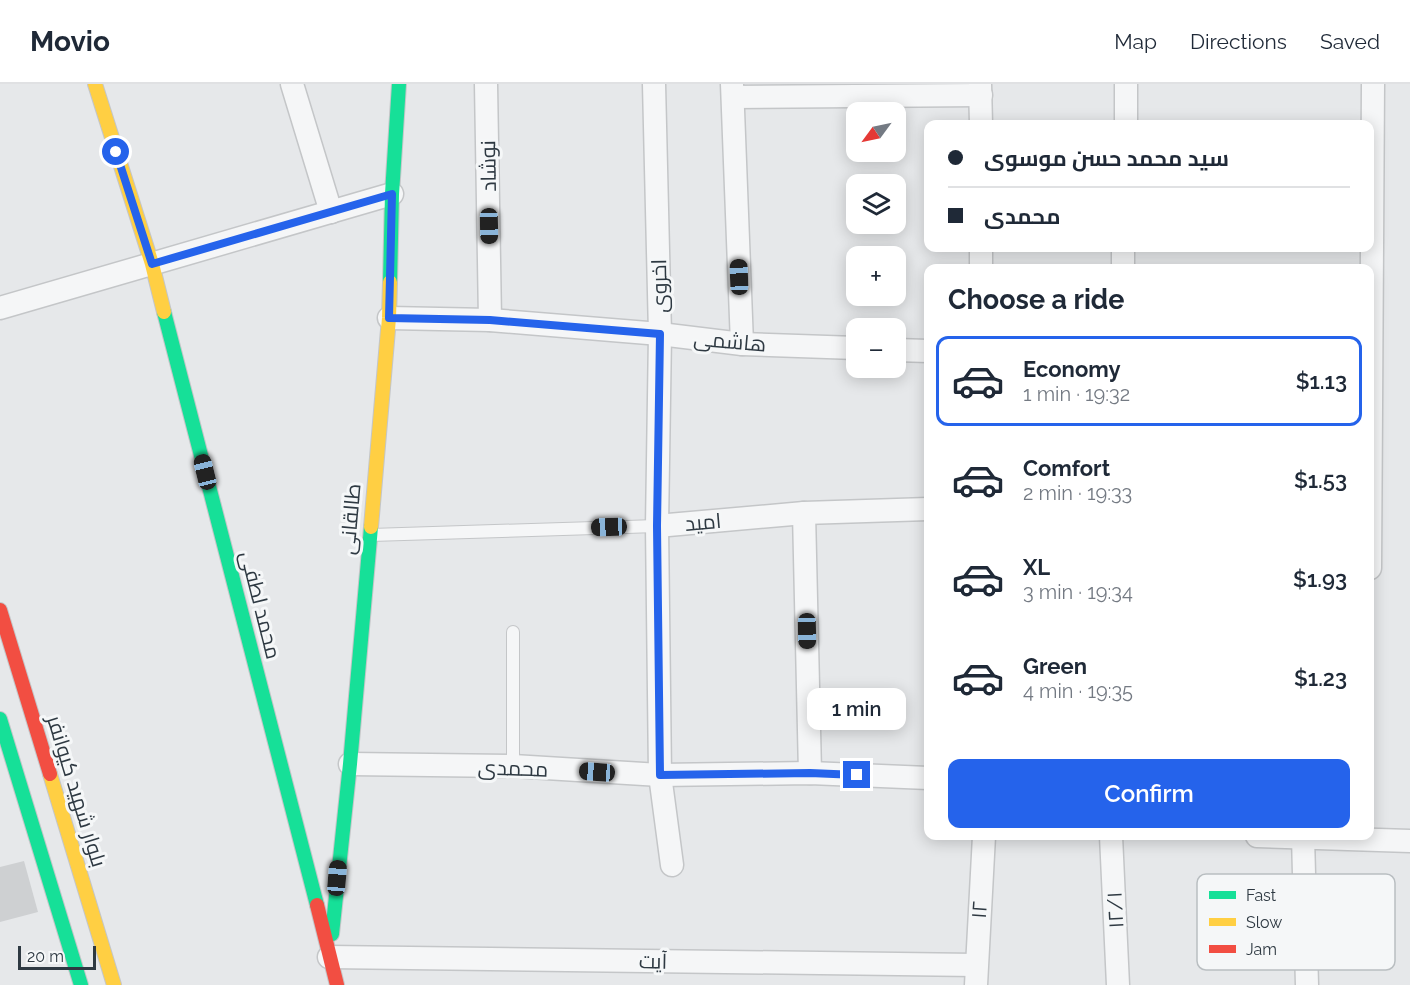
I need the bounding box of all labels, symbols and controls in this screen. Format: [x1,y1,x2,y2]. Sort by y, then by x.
text: Movio [30,25,110,58]
text: Map [1114,29,1157,54]
text: Directions [1190,29,1287,54]
text: Saved [1320,29,1380,54]
north arrow [846,102,906,162]
map controls [846,102,906,378]
route start [102,138,129,165]
street label: نوشاد [475,140,501,192]
text: سید محمد حسن موسوی [984,145,1229,171]
button: layers [846,174,906,234]
text: محمدی [984,203,1061,229]
car [480,208,498,244]
button: + [846,246,906,306]
street label: اخروی [646,259,673,313]
car [729,259,749,295]
text: Choose a ride [948,284,1124,315]
button: − [846,318,906,378]
street label: هاشمی [692,325,767,358]
icon: car [951,354,1005,408]
text: Economy [1023,356,1121,382]
text: $1.13 [1296,368,1347,394]
text: 1 min · 19:32 [1023,382,1130,406]
car [192,452,218,492]
icon: car [951,453,1005,507]
text: Comfort [1023,455,1110,481]
text: $1.53 [1294,467,1347,493]
text: 2 min · 19:33 [1023,481,1132,505]
street label: طالقانی [334,482,367,556]
street label: امید [684,508,722,536]
car [591,517,627,537]
street label: محمد لطفی [235,548,286,662]
icon: car [951,552,1005,606]
text: XL [1023,554,1050,580]
text: $1.93 [1293,566,1347,592]
text: 3 min · 19:34 [1023,580,1133,604]
car [798,613,816,649]
icon: car [951,651,1005,705]
text: Green [1023,653,1087,679]
text: $1.23 [1294,665,1347,691]
text: 4 min · 19:35 [1023,679,1133,703]
callout: 1 min [808,688,906,730]
text: 1 min [832,697,881,721]
street label: بلوار شهید کیوانفر [41,711,112,870]
street label: محمدی [477,754,549,783]
button: Confirm [948,759,1350,828]
route end [843,761,870,788]
car [578,762,616,782]
car [326,859,348,897]
legend [1197,874,1395,970]
text: Fast [1246,886,1277,905]
street label: ۱۲/۱ [1102,891,1128,929]
street label: ۱۲ [966,900,992,920]
text: Slow [1246,913,1282,932]
text: Jam [1246,940,1277,959]
scale bar [18,943,96,970]
text: 20 m [27,947,64,966]
street label: آیت [639,948,668,974]

